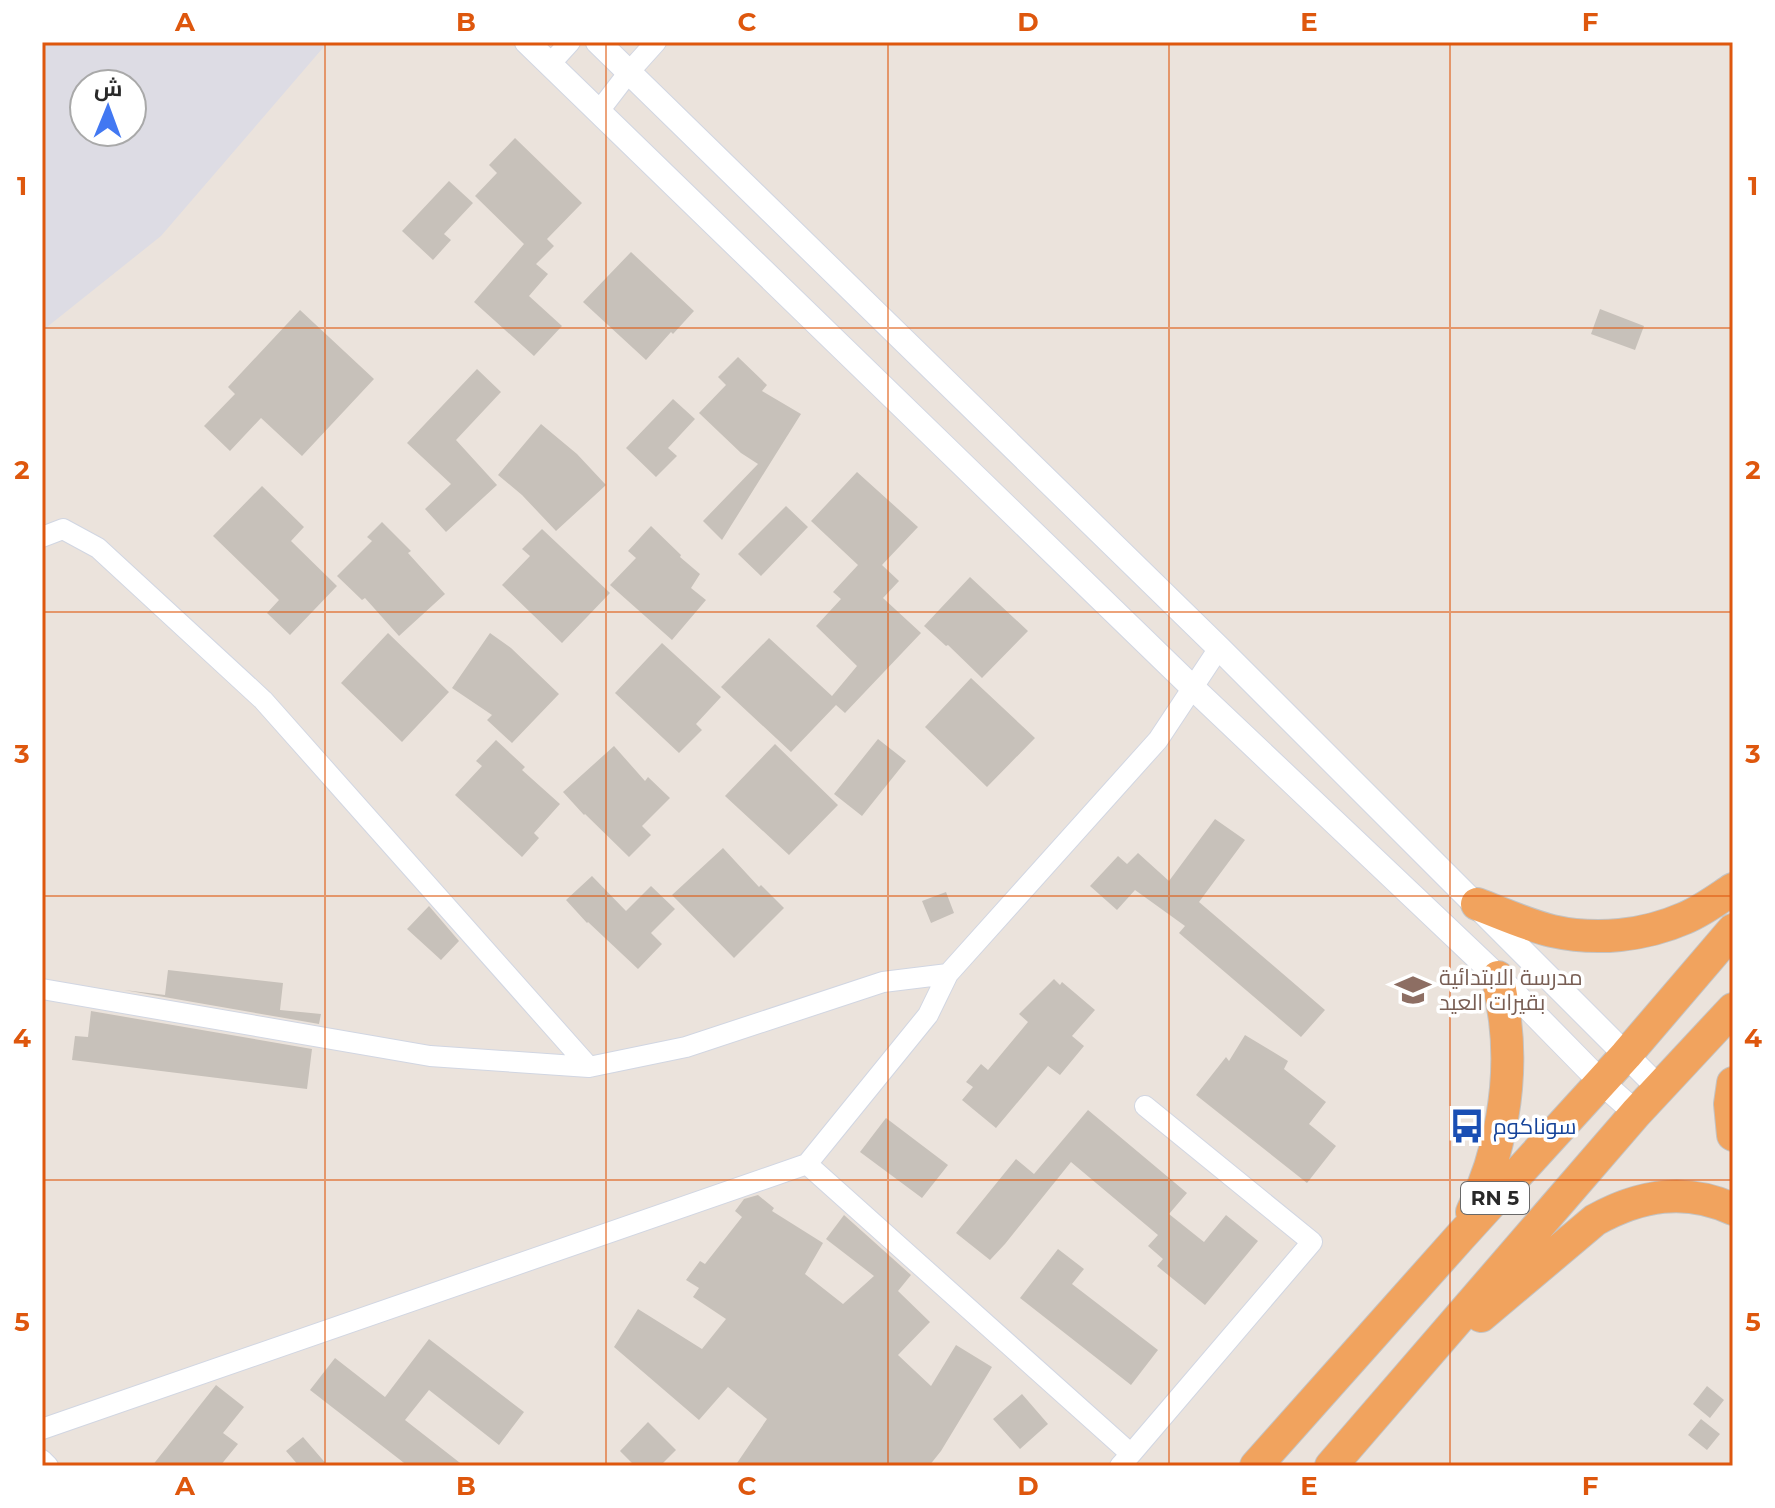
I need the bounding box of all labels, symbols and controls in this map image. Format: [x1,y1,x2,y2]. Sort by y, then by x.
text: A [174,6,196,38]
text: B [456,6,476,38]
text: C [738,6,757,38]
text: D [1017,6,1039,38]
text: E [1300,6,1318,38]
text: F [1582,6,1598,38]
north arrow [68,68,148,148]
text: ش [94,75,123,102]
text: 1 [17,170,27,202]
text: 1 [1748,170,1758,202]
text: 2 [14,454,30,486]
text: 2 [1745,454,1761,486]
text: 3 [13,738,30,770]
text: 3 [1744,738,1761,770]
place label: مدرسة الابتدائية بقيرات العيد [1439,964,1583,1016]
school or university icon: مدرسة الابتدائية بقيرات العيد [1394,971,1432,1009]
text: 4 [13,1022,31,1054]
text: 4 [1744,1022,1762,1054]
bus stop icon: سوناكوم [1448,1107,1486,1145]
place label: سوناكوم [1493,1113,1577,1142]
road number: RN 5 [1461,1182,1529,1214]
text: 5 [14,1306,30,1338]
text: 5 [1745,1306,1761,1338]
text: A [174,1470,196,1502]
text: B [456,1470,476,1502]
text: C [738,1470,757,1502]
text: D [1017,1470,1039,1502]
text: E [1300,1470,1318,1502]
text: F [1582,1470,1598,1502]

